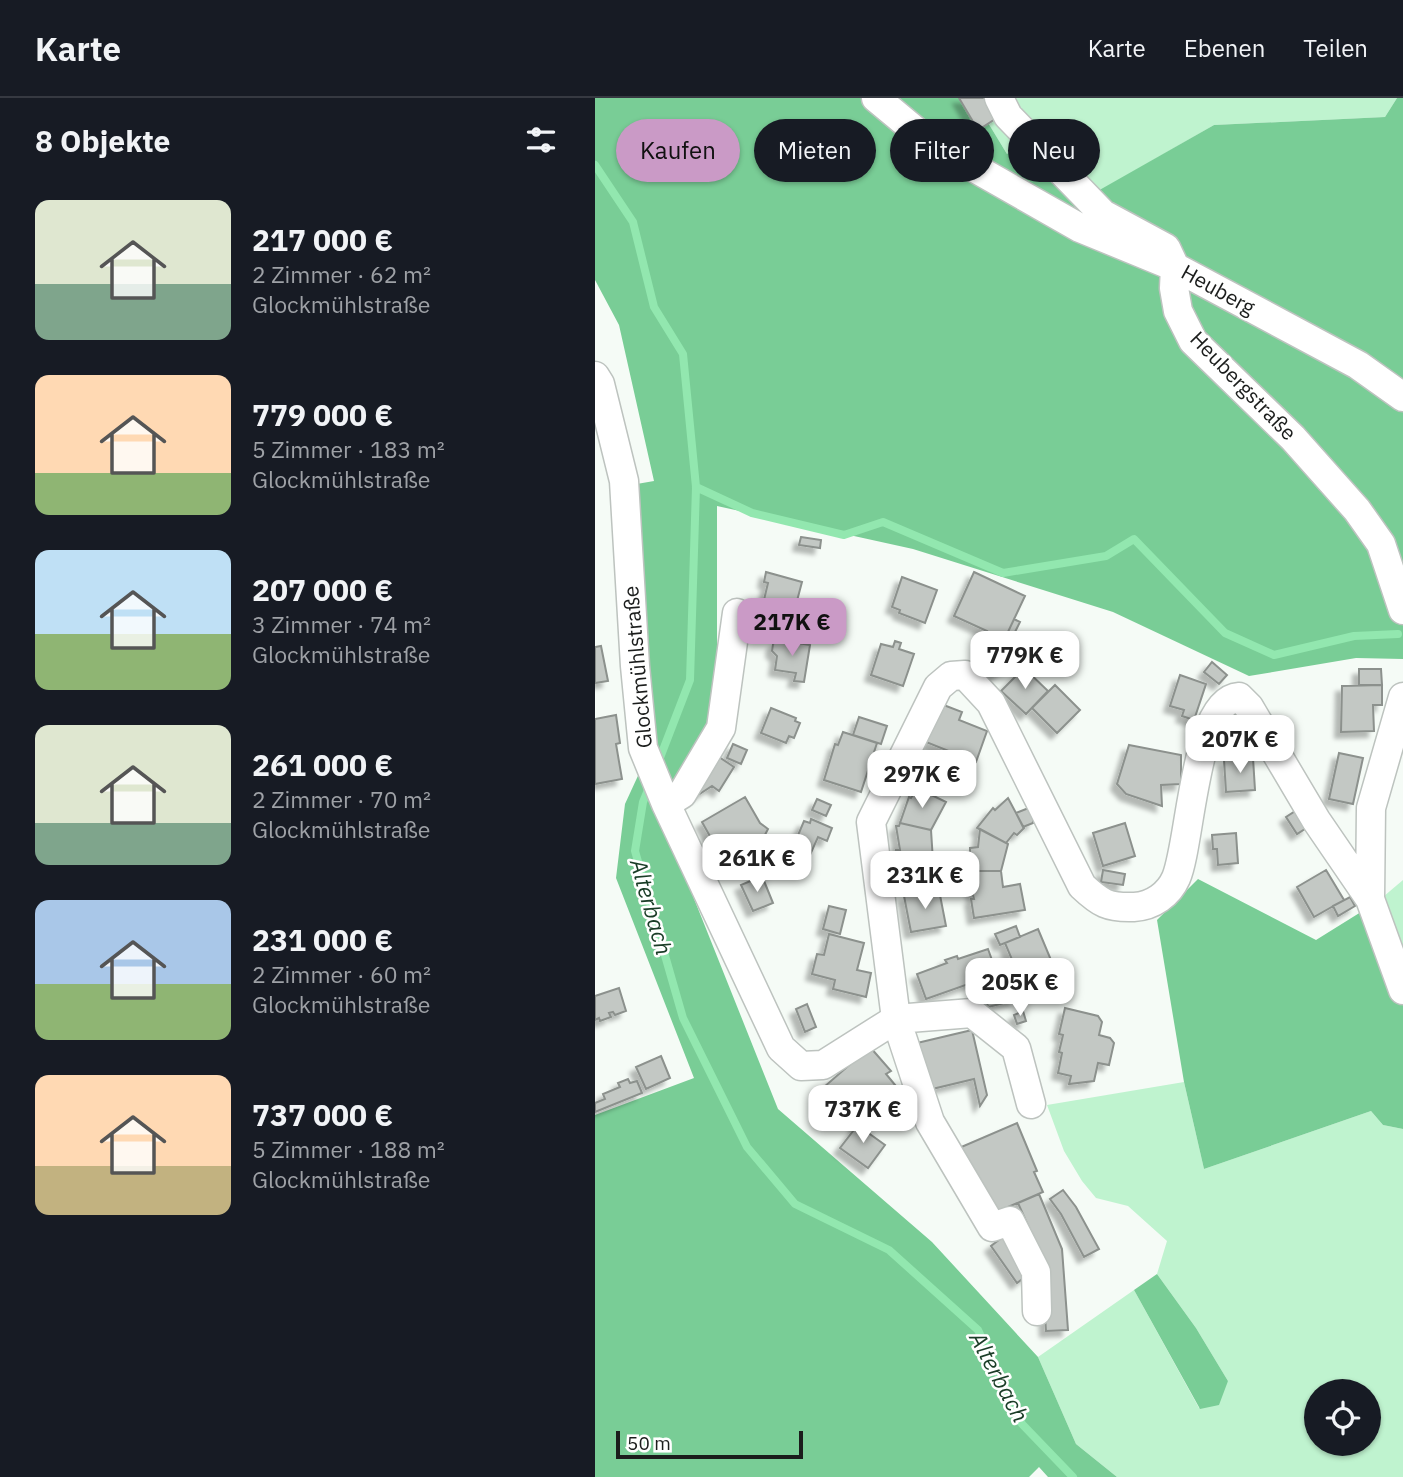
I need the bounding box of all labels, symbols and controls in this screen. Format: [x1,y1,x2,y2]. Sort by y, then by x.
text: Karte [35,27,121,70]
text: Karte [1088,32,1146,64]
text: Ebenen [1184,32,1265,64]
text: Teilen [1303,32,1368,64]
chip: Kaufen [616,119,740,182]
chip: Mieten [754,119,876,182]
chip: Filter [890,119,994,182]
chip: Neu [1008,119,1100,182]
text: 8 Objekte [35,121,170,160]
icon: filters [522,121,560,159]
text: 217 000 € [252,220,393,259]
icon: home [91,228,175,312]
street label: Heuberg [1177,257,1260,321]
text: 2 Zimmer · 62 m² [252,259,431,289]
text: Glockmühlstraße [252,289,430,319]
street label: Heubergstraße [1184,325,1303,446]
text: 779 000 € [252,395,393,434]
icon: home [91,403,175,487]
text: 5 Zimmer · 183 m² [252,434,445,464]
text: Glockmühlstraße [252,464,430,494]
text: 207 000 € [252,570,393,609]
icon: home [91,578,175,662]
street label: Glockmühlstraße [616,585,658,749]
pin: 217K € [735,598,849,658]
text: 217K € [753,606,831,636]
text: 3 Zimmer · 74 m² [252,609,431,639]
pin: 779K € [968,632,1082,691]
text: Glockmühlstraße [252,639,430,669]
text: 779K € [986,639,1064,669]
pin: 207K € [1183,716,1297,775]
text: 207K € [1201,723,1279,753]
text: 261 000 € [252,745,393,784]
pin: 297K € [865,750,979,810]
icon: home [91,753,175,837]
text: 297K € [883,758,961,788]
text: 2 Zimmer · 70 m² [252,784,431,814]
text: Glockmühlstraße [252,814,430,844]
pin: 261K € [700,834,814,894]
text: 261K € [718,842,796,872]
pin: 231K € [868,852,982,911]
water label: Alterbach [624,854,680,958]
text: 231K € [886,859,964,889]
text: 231 000 € [252,920,393,959]
icon: home [91,928,175,1012]
pin: 205K € [963,958,1077,1018]
text: 2 Zimmer · 60 m² [252,959,431,989]
text: 205K € [981,966,1059,996]
text: Glockmühlstraße [252,989,430,1019]
pin: 737K € [806,1086,920,1145]
text: 737K € [824,1093,902,1123]
text: 737 000 € [252,1095,393,1134]
icon: home [91,1103,175,1187]
text: 5 Zimmer · 188 m² [252,1134,445,1164]
text: Glockmühlstraße [252,1164,430,1194]
water label: Alterbach [963,1325,1036,1427]
map controls [1304,1379,1381,1456]
button: locate [1304,1379,1381,1456]
scale bar [616,1428,803,1460]
text: 50 m [627,1431,671,1455]

